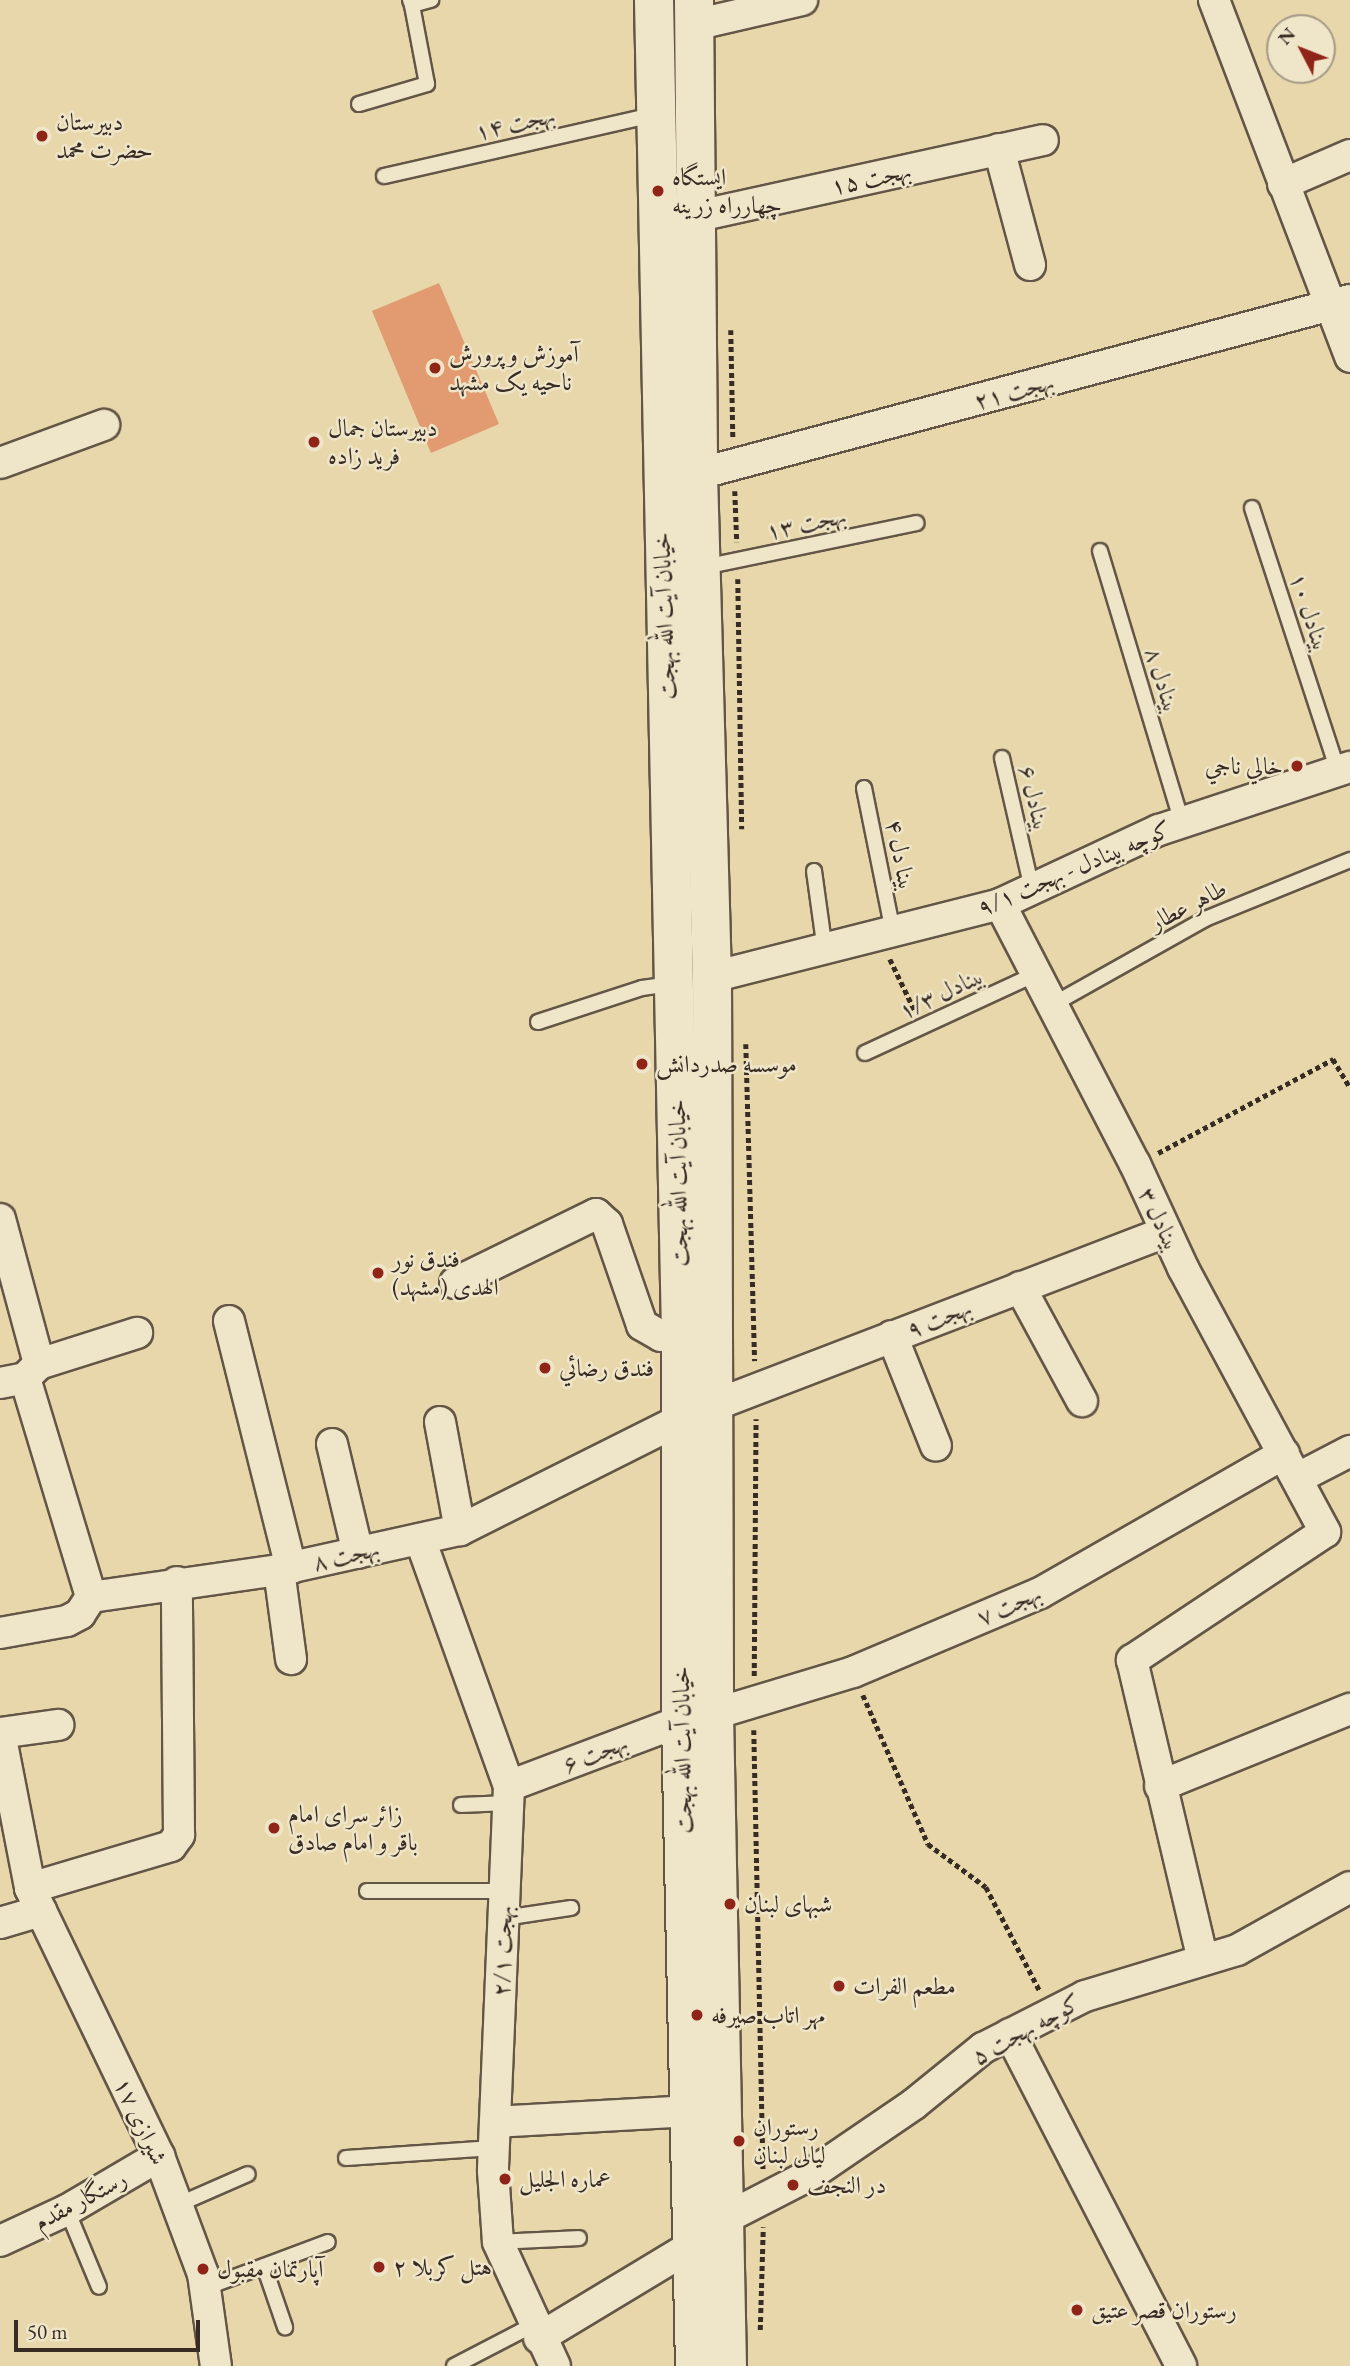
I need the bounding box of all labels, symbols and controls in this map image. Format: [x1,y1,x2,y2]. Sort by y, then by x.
north arrow [1266,14,1336,84]
text: N [1272,22,1301,50]
street label: بهجت ۱۴ [472,100,558,146]
place label: دبیرستان حضرت محمد [56,108,153,164]
marker: دبیرستان حضرت محمد [34,128,50,144]
street label: بهجت ۱۵ [828,155,914,201]
place label: ایستگاه چهارراه زرینه [672,163,782,219]
marker: ایستگاه چهارراه زرینه [650,183,666,199]
place label: آموزش و پرورش ناحیه یک مشهد [449,340,579,396]
marker: آموزش و پرورش ناحیه یک مشهد [427,360,443,376]
street label: بهجت ۲۱ [971,367,1057,415]
place label: دبیرستان جمال فرید زاده [328,414,438,470]
marker: دبیرستان جمال فرید زاده [306,434,322,450]
street label: بهجت ۱۳ [763,500,849,546]
street label: خیابان آیت الله بهجت [647,532,681,700]
street label: بینادل ۱۰ [1284,569,1336,655]
street label: بینادل ۸ [1139,644,1187,716]
place label: خالي ناجي [1205,752,1283,780]
marker: خالي ناجي [1289,758,1305,774]
street label: بینادل ۶ [1013,762,1057,834]
street label: کوچه بینادل - بهجت ۹/۱ [973,814,1175,922]
street label: بینا دل ۴ [880,817,922,893]
street label: طاهر عطار [1145,873,1231,937]
street label: بینادل ۱/۳ [894,961,988,1025]
place label: موسسه صدردانش [656,1050,797,1078]
marker: موسسه صدردانش [634,1056,650,1072]
street label: خیابان آیت الله بهجت [662,1099,694,1267]
street label: بینادل ۳ [1133,1183,1187,1255]
place label: فندق نور الهدى (مشهد) [392,1245,499,1301]
marker: فندق نور الهدى (مشهد) [370,1265,386,1281]
street label: بهجت ۹ [902,1292,976,1344]
place label: فندق رضائي [559,1354,654,1382]
marker: فندق رضائي [537,1360,553,1376]
street label: بهجت ۸ [310,1533,382,1577]
street label: بهجت ۷ [972,1578,1046,1632]
street label: خیابان آیت الله بهجت [666,1666,698,1834]
street label: بهجت ۶ [558,1727,632,1779]
place label: زائر سرای امام باقر و امام صادق [288,1800,418,1856]
marker: زائر سرای امام باقر و امام صادق [266,1820,282,1836]
place label: شبهای لبنان [744,1890,832,1918]
marker: شبهای لبنان [722,1896,738,1912]
street label: بهجت ۲/۱ [486,1905,518,1997]
place label: مطعم الفرات [853,1972,956,2000]
marker: مطعم الفرات [831,1978,847,1994]
street label: کوچه بهجت ۵ [967,1987,1085,2071]
place label: مهر اتاب صيرفه [711,2001,825,2029]
marker: مهر اتاب صيرفه [689,2007,705,2023]
street label: شیرازی ۱۷ [108,2073,174,2169]
place label: رستوران لیالی لبنان [753,2113,826,2169]
marker: رستوران لیالی لبنان [731,2133,747,2149]
street label: رستگار مقدم [29,2164,131,2236]
place label: عماره الجلیل [519,2165,611,2193]
marker: عماره الجلیل [497,2171,513,2187]
place label: در النجف [807,2171,886,2199]
marker: در النجف [785,2177,801,2193]
place label: هتل کربلا ۲ [393,2253,492,2281]
place label: آپارتمان مقبول [217,2255,323,2283]
marker: هتل کربلا ۲ [371,2259,387,2275]
marker: آپارتمان مقبول [195,2261,211,2277]
place label: رستوران قصر عتیق [1091,2296,1237,2324]
marker: رستوران قصر عتیق [1069,2302,1085,2318]
scale bar [18,2306,203,2350]
text: 50 m [27,2318,68,2345]

